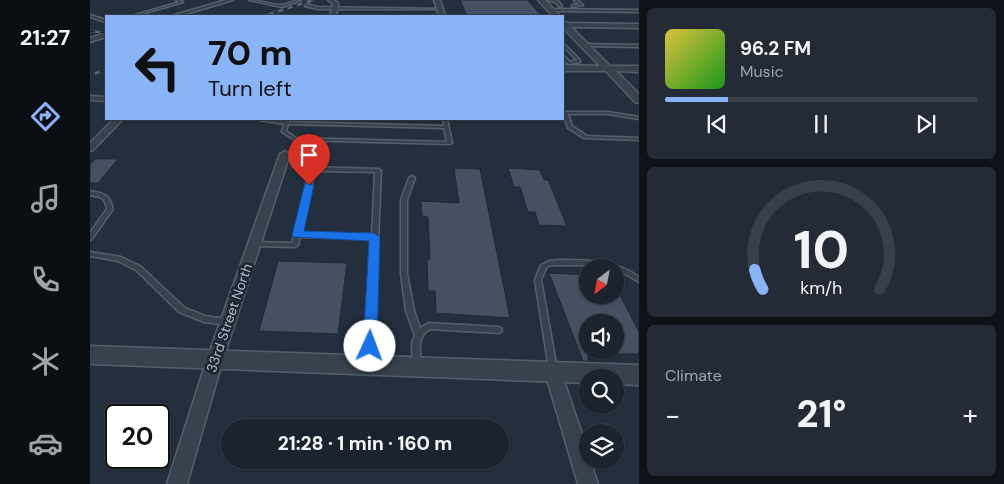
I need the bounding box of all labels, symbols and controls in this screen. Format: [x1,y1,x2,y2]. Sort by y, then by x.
text: 21:27 [20,23,70,52]
text: 70 m [208,30,292,76]
icon: left [125,35,190,100]
text: 96.2 FM [740,36,811,61]
text: Music [740,61,784,82]
text: Turn left [208,74,292,103]
icon: directions [28,99,63,134]
icon: previous [703,110,731,138]
icon: pause [807,110,835,138]
icon: next [912,110,940,138]
pin [288,134,330,185]
icon: arrive [295,141,323,169]
icon: music [28,181,63,216]
text: 10 [794,216,849,284]
north arrow [579,259,624,304]
map controls [579,259,624,469]
street label: 33rd Street North [202,261,256,375]
icon: phone [28,262,63,297]
text: km/h [800,276,843,300]
button: sound [579,314,624,359]
position arrow [343,319,395,371]
icon: climate [28,344,63,379]
text: Climate [665,365,722,386]
button: search [579,369,624,414]
text: 21° [797,389,846,439]
text: − [665,397,680,434]
text: + [963,397,978,434]
speed limit sign: 20 [105,404,170,469]
button: layers [579,424,624,469]
icon: car [28,426,63,461]
text: 21:28 · 1 min · 160 m [278,431,452,456]

